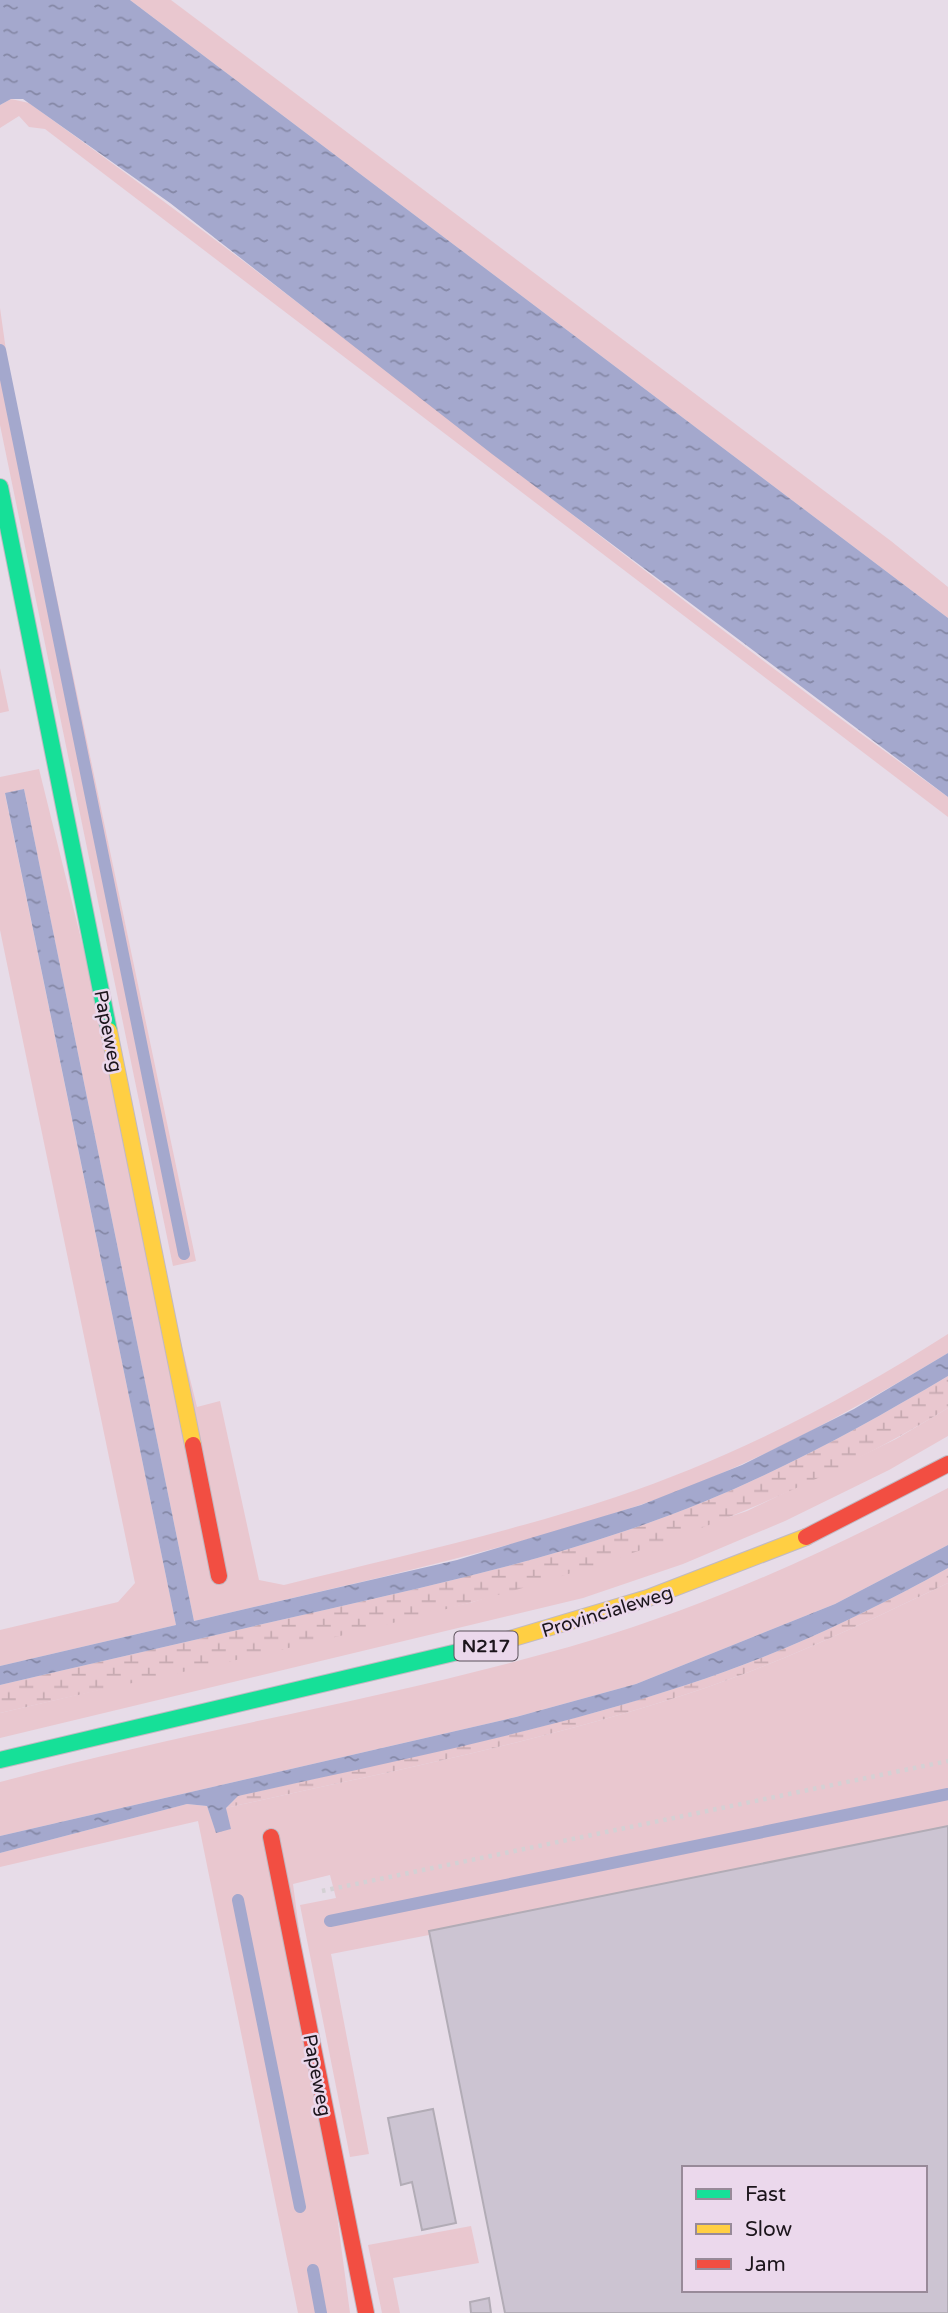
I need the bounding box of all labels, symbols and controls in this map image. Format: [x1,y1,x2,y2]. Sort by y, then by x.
street label: Papeweg [89,988,127,1074]
street label: Provincialeweg [539,1582,676,1642]
road number: N217 [454,1632,518,1660]
street label: Papeweg [298,2032,336,2118]
legend [682,2166,927,2292]
text: Fast [745,2182,786,2207]
text: Slow [745,2217,793,2242]
text: Jam [745,2252,786,2277]

